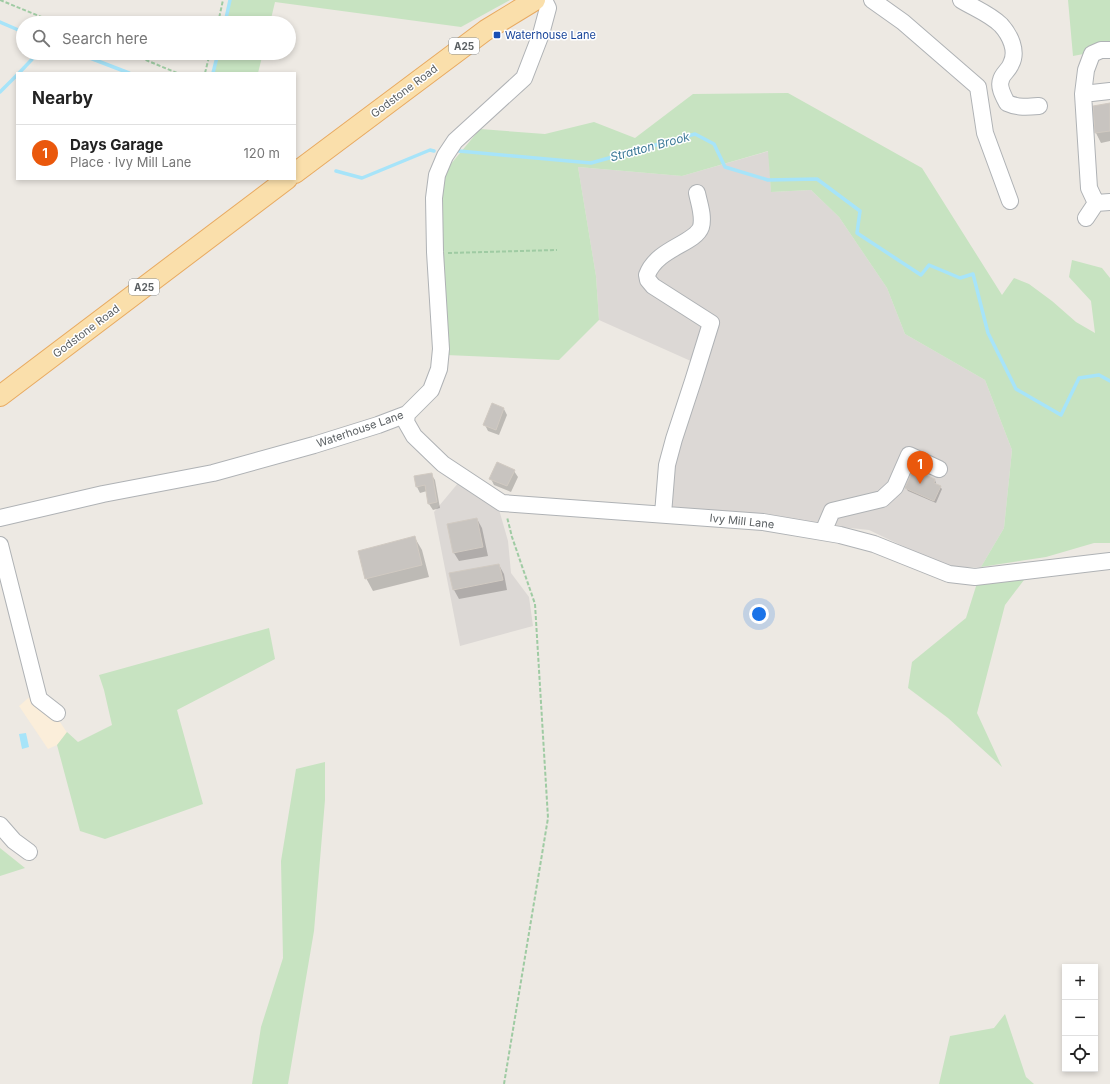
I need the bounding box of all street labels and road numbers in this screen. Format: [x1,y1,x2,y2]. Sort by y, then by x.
road number: A25 [449,38,479,54]
street label: Godstone Road [368,61,440,121]
road number: A25 [129,279,159,295]
street label: Godstone Road [50,301,122,361]
street label: Waterhouse Lane [315,408,405,450]
street label: Ivy Mill Lane [709,511,775,531]

